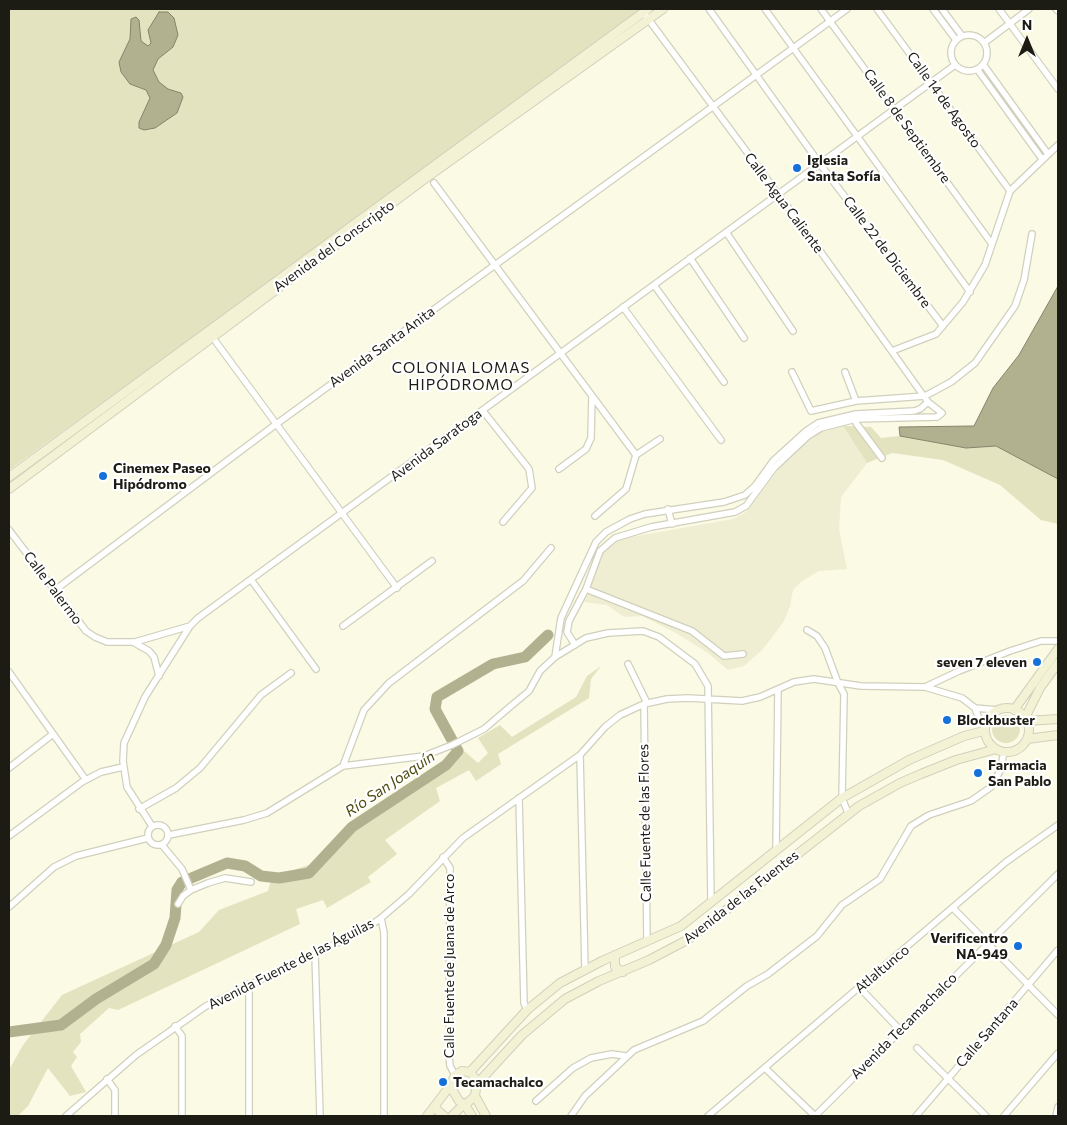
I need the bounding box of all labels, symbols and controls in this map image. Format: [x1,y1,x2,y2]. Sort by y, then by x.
north arrow [1002,15,1052,65]
text: N [1022,16,1032,33]
street label: Calle 14 de Agosto [904,49,984,151]
street label: Calle 8 de Septiembre [860,66,954,186]
street label: Calle Agua Caliente [741,149,827,257]
place label: Iglesia Santa Sofía [807,152,881,184]
marker: Iglesia Santa Sofía [791,162,803,174]
street label: Calle 22 de Diciembre [840,193,934,311]
street label: Avenida del Conscripto [270,196,398,296]
street label: Avenida Santa Anita [326,303,438,391]
district label: COLONIA LOMAS HIPÓDROMO [390,359,532,394]
street label: Avenida Saratoga [387,405,485,485]
place label: Cinemex Paseo Hipódromo [113,460,211,492]
marker: Cinemex Paseo Hipódromo [97,470,109,482]
street label: Calle Palermo [20,548,86,628]
place label: seven 7 eleven [936,654,1027,670]
marker: seven 7 eleven [1031,656,1043,668]
place label: Blockbuster [957,712,1035,728]
marker: Blockbuster [941,714,953,726]
street label: Calle Fuente de las Flores [635,744,655,902]
water label: Río San Joaquín [342,747,438,821]
place label: Farmacia San Pablo [988,757,1051,790]
marker: Farmacia San Pablo [972,767,984,779]
street label: Avenida de las Fuentes [680,847,802,947]
street label: Calle Fuente de Juana de Arco [441,874,457,1058]
street label: Avenida Fuente de las Águilas [205,915,377,1013]
place label: Verificentro NA-949 [930,930,1008,962]
marker: Verificentro NA-949 [1012,940,1024,952]
street label: Atlaltunco [851,941,913,997]
street label: Avenida Tecamachalco [847,969,961,1083]
street label: Calle Santana [952,995,1022,1071]
place label: Tecamachalco [453,1074,543,1090]
marker: Tecamachalco [437,1076,449,1088]

